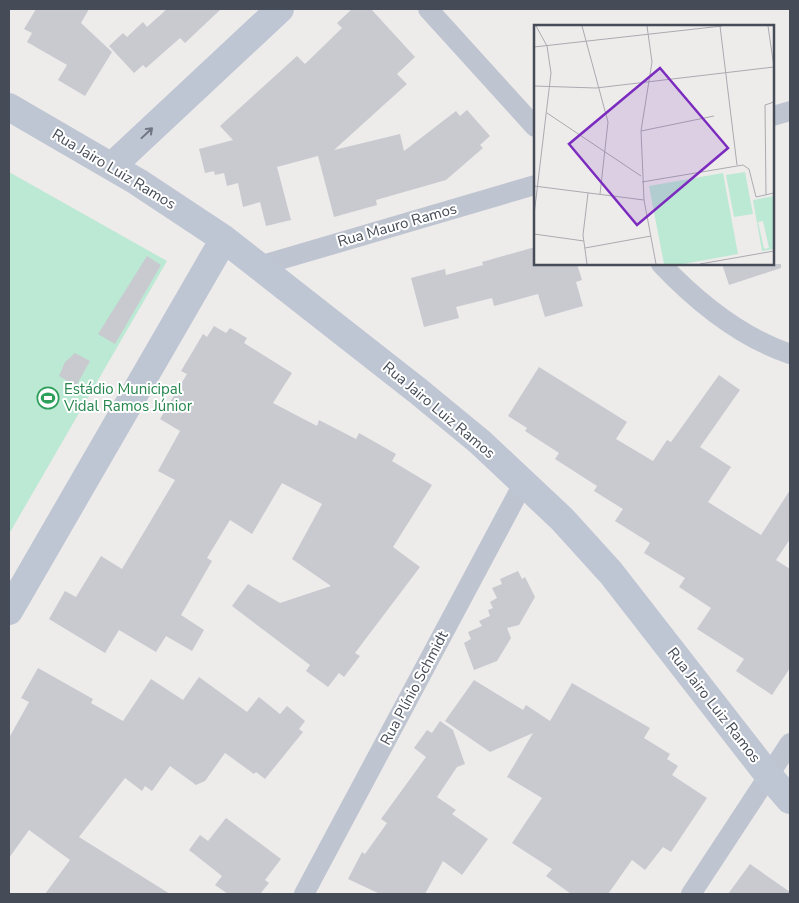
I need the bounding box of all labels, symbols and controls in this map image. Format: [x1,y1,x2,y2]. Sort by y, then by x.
inset map [534,25,774,265]
street label: Rua Jairo Luiz Ramos [48,124,180,214]
one-way arrow [141,127,154,139]
street label: Rua Mauro Ramos [335,198,459,252]
street label: Rua Jairo Luiz Ramos [379,357,499,463]
place label: Estádio Municipal Vidal Ramos Júnior [63,379,193,416]
sports icon: Estádio Municipal Vidal Ramos Júnior [36,386,60,410]
street label: Rua Plínio Schmidt [375,627,453,749]
street label: Rua Jairo Luiz Ramos [663,643,765,767]

